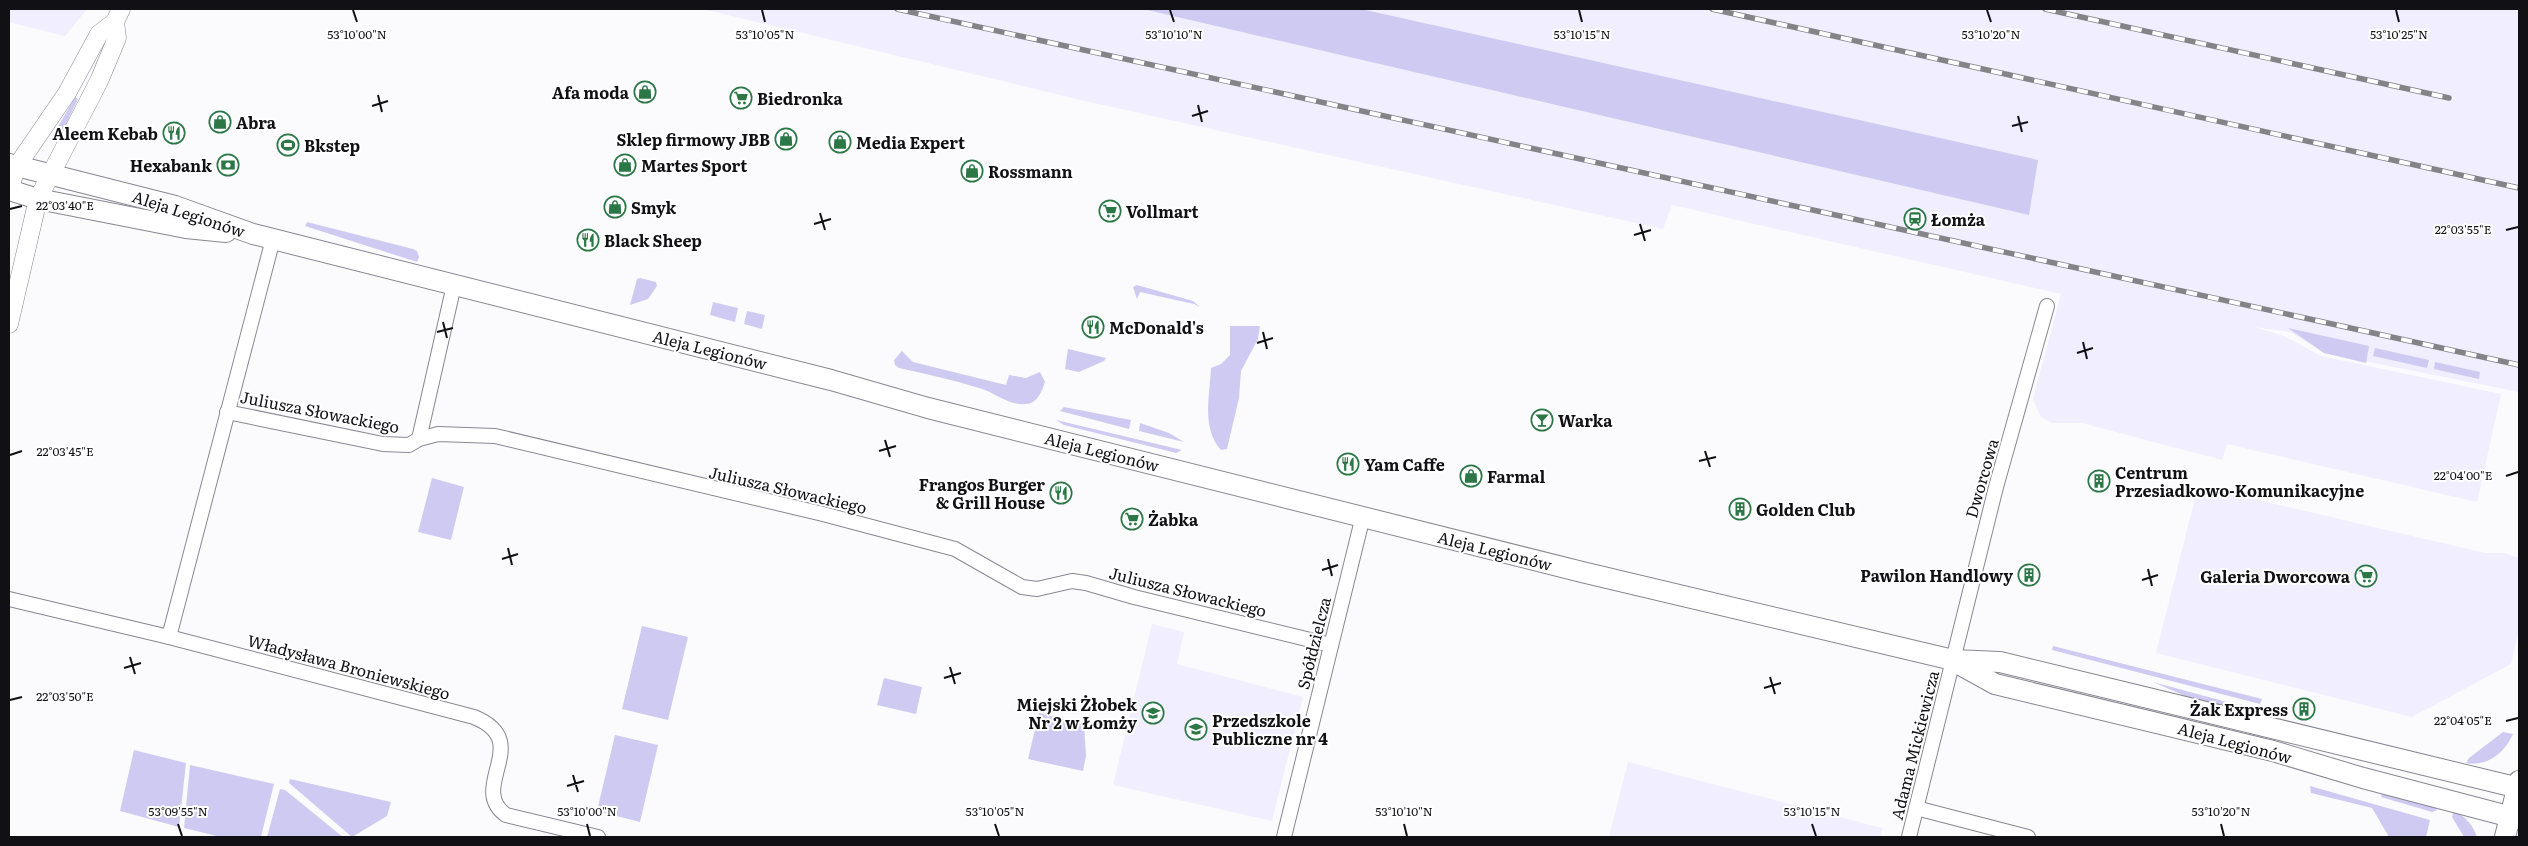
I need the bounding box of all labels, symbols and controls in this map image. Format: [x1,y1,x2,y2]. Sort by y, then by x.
text: 53°10'00"N [327,25,387,43]
text: 53°10'05"N [736,25,794,43]
text: 53°10'10"N [1145,25,1203,43]
text: 53°10'15"N [1554,25,1610,43]
text: 53°10'20"N [1962,25,2020,43]
text: 53°10'25"N [2370,25,2428,43]
place label: Afa moda [552,80,630,104]
shop icon: Afa moda [633,80,657,104]
supermarket icon: Biedronka [729,86,753,110]
place label: Biedronka [757,86,844,110]
shop icon: Abra [208,110,232,134]
place label: Abra [236,110,277,134]
place label: Aleem Kebab [52,121,158,145]
restaurant icon: Aleem Kebab [162,121,186,145]
place label: Sklep firmowy JBB [617,127,770,151]
shop icon: Sklep firmowy JBB [774,127,798,151]
shop icon: Media Expert [828,130,852,154]
place label: Media Expert [856,130,965,154]
sports icon: Bkstep [276,133,300,157]
place label: Bkstep [304,133,360,157]
place label: Hexabank [130,153,212,177]
bank icon: Hexabank [216,153,240,177]
shop icon: Martes Sport [613,153,637,177]
place label: Martes Sport [641,153,747,177]
shop icon: Rossmann [960,159,984,183]
place label: Rossmann [988,159,1073,183]
street label: Aleja Legionów [130,183,249,243]
shop icon: Smyk [603,195,627,219]
place label: Smyk [631,195,676,219]
text: 22°03'40"E [36,196,94,214]
supermarket icon: Vollmart [1098,199,1122,223]
place label: Vollmart [1126,199,1199,223]
station icon: Łomża [1903,207,1927,231]
place label: Łomża [1931,207,1986,231]
text: 22°03'55"E [2435,220,2492,238]
restaurant icon: Black Sheep [576,228,600,252]
place label: Black Sheep [604,228,702,252]
restaurant icon: McDonald's [1081,315,1105,339]
place label: McDonald's [1109,315,1204,339]
street label: Aleja Legionów [650,323,770,375]
street label: Juliusza Słowackiego [238,384,402,438]
bar icon: Warka [1530,408,1554,432]
place label: Warka [1558,408,1613,432]
street label: Aleja Legionów [1042,425,1162,477]
street label: Dworcowa [1958,435,2004,521]
text: 22°03'45"E [36,442,94,460]
restaurant icon: Yam Caffe [1336,452,1360,476]
place label: Yam Caffe [1364,452,1445,476]
street label: Juliusza Słowackiego [707,459,869,519]
place label: Centrum Przesiadkowo-Komunikacyjne [2115,460,2364,502]
shop icon: Farmal [1459,464,1483,488]
place label: Farmal [1487,464,1545,488]
text: 22°04'00"E [2434,466,2493,484]
building icon: Centrum Przesiadkowo-Komunikacyjne [2087,469,2111,493]
place label: Frangos Burger & Grill House [919,472,1045,514]
restaurant icon: Frangos Burger & Grill House [1049,481,1073,505]
building icon: Golden Club [1728,497,1752,521]
place label: Golden Club [1756,497,1855,521]
supermarket icon: Żabka [1120,507,1144,531]
place label: Żabka [1148,507,1199,531]
street label: Aleja Legionów [1435,524,1555,576]
street label: Juliusza Słowackiego [1107,560,1269,622]
place label: Pawilon Handlowy [1860,563,2013,587]
building icon: Pawilon Handlowy [2017,563,2041,587]
place label: Galeria Dworcowa [2200,564,2351,588]
supermarket icon: Galeria Dworcowa [2354,564,2378,588]
street label: Spółdzielcza [1290,594,1336,692]
street label: Władysława Broniewskiego [245,627,453,705]
street label: Adama Mickiewicza [1884,667,1944,822]
text: 22°03'50"E [36,687,94,705]
place label: Miejski Żłobek Nr 2 w Łomży [1017,692,1137,734]
place label: Żak Express [2190,697,2288,721]
building icon: Żak Express [2292,697,2316,721]
school or university icon: Miejski Żłobek Nr 2 w Łomży [1141,701,1165,725]
place label: Przedszkole Publiczne nr 4 [1212,708,1328,750]
text: 22°04'05"E [2434,711,2492,729]
street label: Aleja Legionów [2175,715,2295,769]
school or university icon: Przedszkole Publiczne nr 4 [1184,717,1208,741]
text: 53°09'55"N [148,802,208,820]
text: 53°10'00"N [557,802,617,820]
text: 53°10'05"N [966,802,1024,820]
text: 53°10'10"N [1375,802,1433,820]
text: 53°10'15"N [1784,802,1840,820]
text: 53°10'20"N [2192,802,2250,820]

